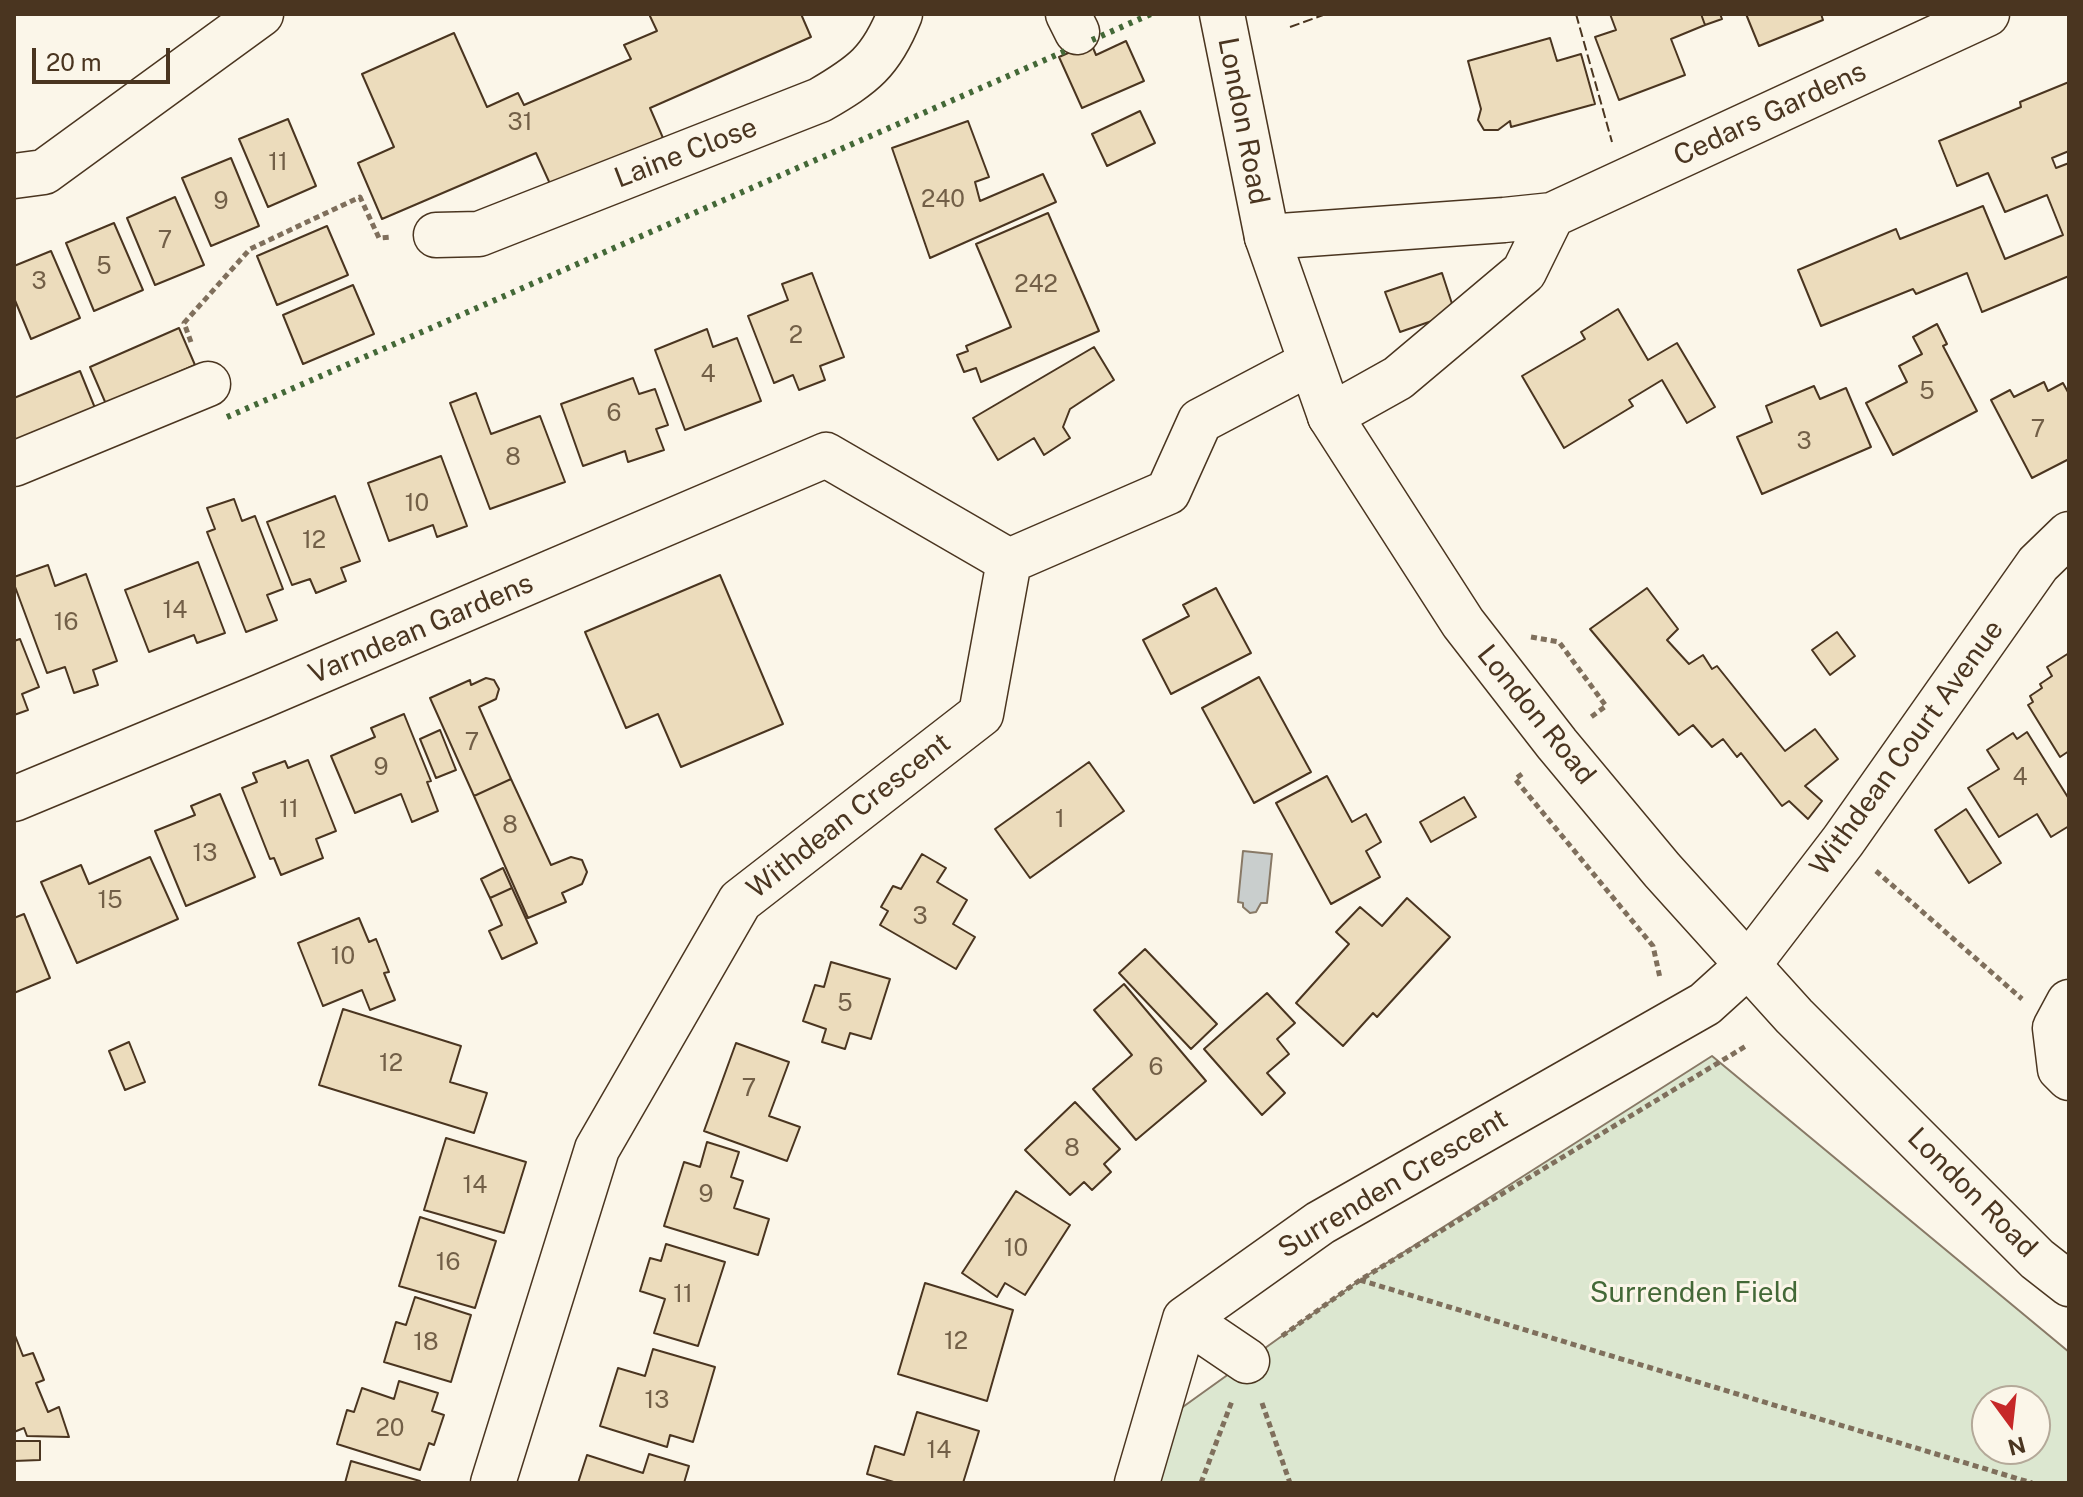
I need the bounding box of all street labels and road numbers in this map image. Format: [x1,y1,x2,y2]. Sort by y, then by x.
street label: London Road [1210,35,1276,207]
street label: Cedars Gardens [1668,55,1872,173]
street label: Laine Close [610,110,762,196]
street label: Varndean Gardens [304,567,538,691]
street label: Withdean Court Avenue [1803,614,2011,882]
street label: London Road [1470,639,1602,791]
street label: Withdean Crescent [741,726,957,906]
street label: Surrenden Crescent [1272,1102,1514,1266]
street label: London Road [1900,1121,2044,1265]

